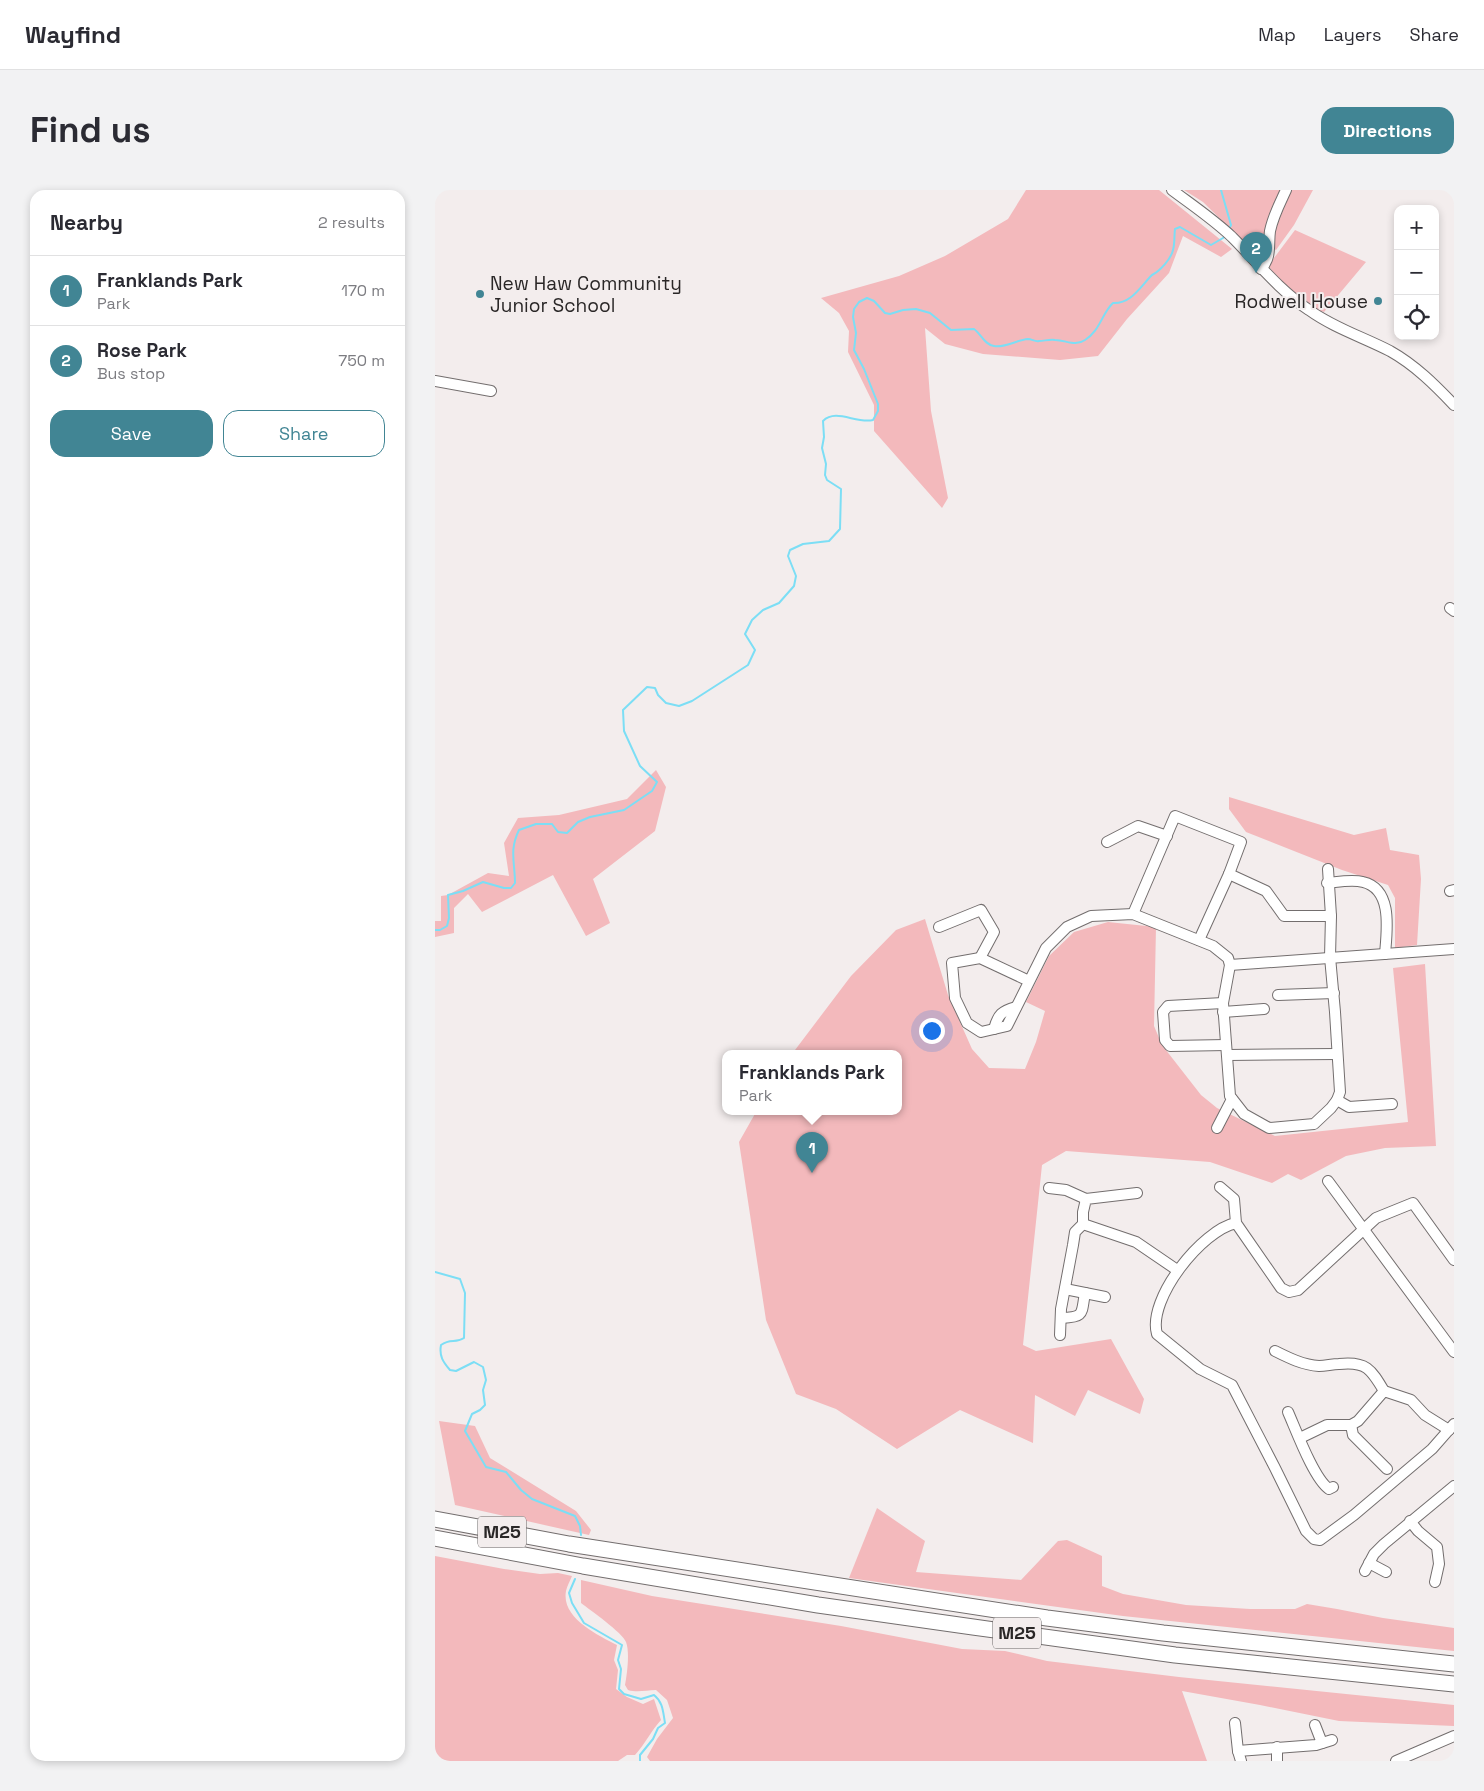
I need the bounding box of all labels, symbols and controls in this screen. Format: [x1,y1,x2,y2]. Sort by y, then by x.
text: Wayfind [25,19,121,50]
text: Map [1258,23,1296,46]
text: Layers [1324,23,1381,46]
text: Share [1409,23,1459,46]
button: Directions [1321,107,1454,154]
text: Find us [30,108,151,152]
map controls [1394,205,1439,340]
button: + [1394,205,1439,250]
text: Nearby [50,209,123,236]
text: 2 results [318,212,385,233]
pin: 2 [1240,232,1272,273]
button: − [1394,250,1439,295]
text: Franklands Park [97,268,243,293]
place label: New Haw Community Junior School [490,271,682,318]
text: 1 [62,280,70,301]
text: 170 m [341,280,385,301]
marker: New Haw Community Junior School [474,288,486,300]
place label: Rodwell House [1234,289,1368,314]
text: Park [97,293,130,314]
marker: Rodwell House [1372,295,1384,307]
button: locate [1394,295,1439,340]
text: Rose Park [97,338,187,363]
text: 2 [61,350,71,371]
text: 750 m [338,350,385,371]
text: Bus stop [97,363,165,384]
button: Save [50,410,213,457]
button: Share [223,410,385,457]
your location [919,1018,945,1044]
popup [722,1050,902,1115]
text: Franklands Park [739,1060,885,1085]
text: Park [739,1085,772,1106]
pin: 1 [796,1132,828,1173]
road number: M25 [478,1516,526,1548]
road number: M25 [993,1618,1041,1649]

